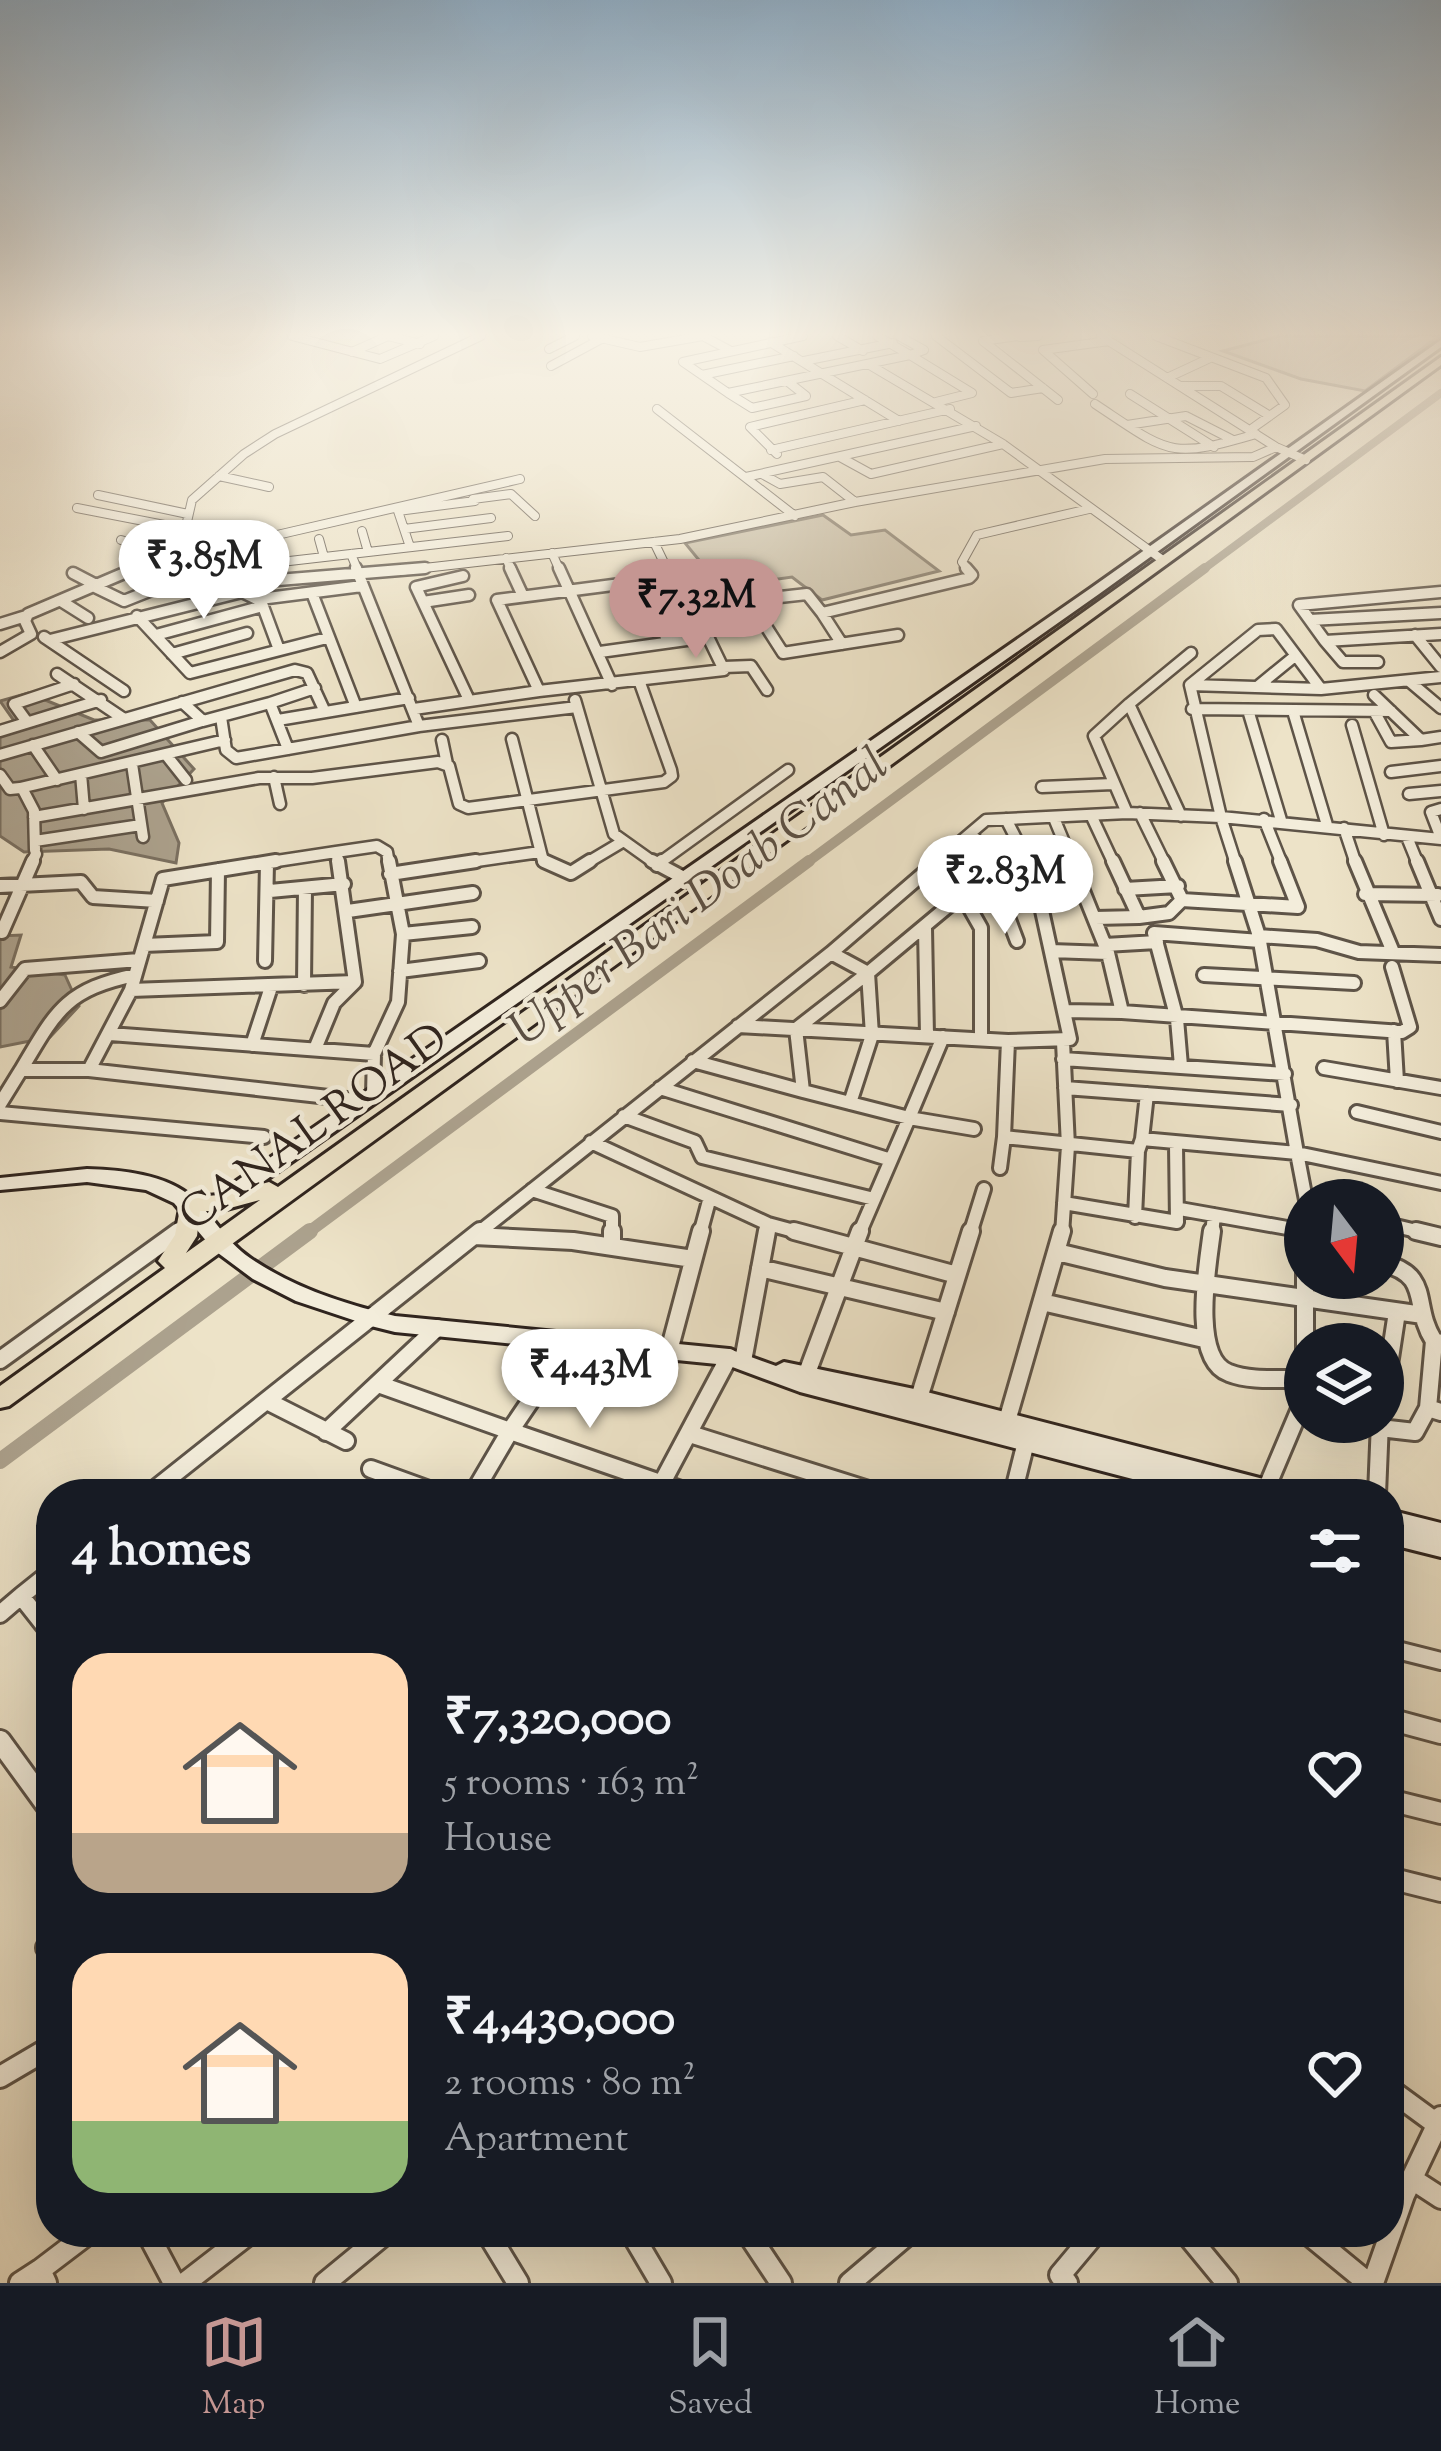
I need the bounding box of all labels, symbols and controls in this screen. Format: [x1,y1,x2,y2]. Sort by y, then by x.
pin: ₹3.85M [106,520,302,622]
text: ₹3.85M [146,531,262,587]
pin: ₹7.32M [598,559,794,661]
text: ₹7.32M [636,570,756,626]
water label: Upper Bari Doab Canal [496,734,904,1065]
pin: ₹2.83M [907,835,1103,937]
text: ₹2.83M [944,846,1066,902]
street label: CANAL ROAD [167,1009,463,1249]
north arrow [1284,1179,1404,1299]
map controls [1284,1179,1404,1443]
button: layers [1284,1323,1404,1443]
pin: ₹4.43M [492,1329,688,1431]
text: ₹4.43M [528,1340,652,1396]
text: 4 homes [72,1515,251,1588]
icon: filters [1302,1518,1368,1584]
text: ₹7,320,000 [444,1684,671,1757]
icon: home [168,1701,312,1845]
icon: heart [1302,1740,1368,1806]
text: 5 rooms · 163 m² [444,1757,699,1813]
text: House [444,1813,552,1869]
text: ₹4,430,000 [444,1984,675,2057]
icon: home [168,2001,312,2145]
icon: heart [1302,2040,1368,2106]
text: 2 rooms · 80 m² [444,2057,696,2113]
text: Apartment [444,2113,628,2169]
tab: Map [201,2309,267,2429]
tab: Saved [668,2309,753,2429]
tab: Home [1154,2309,1240,2429]

